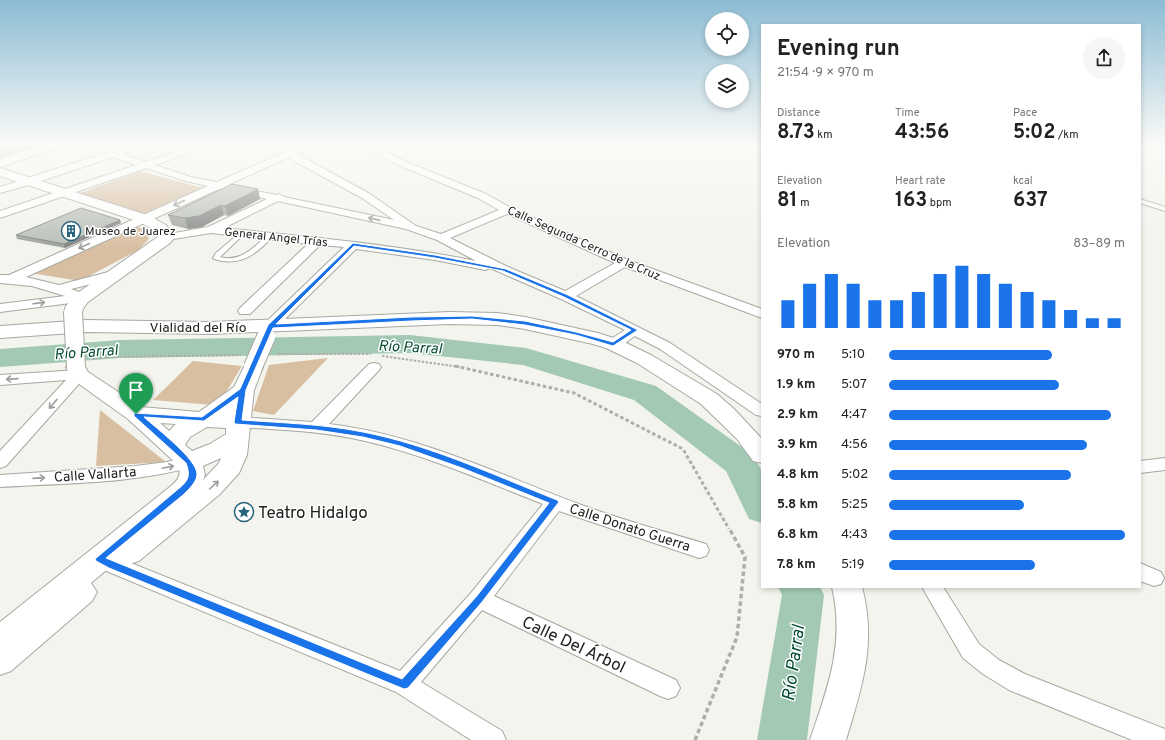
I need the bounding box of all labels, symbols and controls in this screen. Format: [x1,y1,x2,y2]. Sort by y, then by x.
map controls [705,12,749,108]
button: locate [705,12,749,56]
text: Evening run [777,36,900,63]
button: share [1083,37,1125,79]
button: layers [705,64,749,108]
text: 21:54 · 9 × 970 m [777,65,874,81]
text: Distance [777,106,820,120]
text: Time [895,106,920,120]
text: Pace [1013,106,1037,120]
text: 8.73 [777,120,815,146]
text: 43:56 [895,120,949,146]
text: 5:02 [1013,120,1055,146]
text: km [815,128,833,142]
text: /km [1055,128,1079,142]
text: Elevation [777,174,822,188]
text: Heart rate [895,174,945,188]
text: kcal [1013,174,1033,188]
text: 81 [777,188,798,214]
text: 163 [895,188,927,214]
text: 637 [1013,188,1048,214]
text: m [798,196,809,210]
text: bpm [927,196,951,210]
one-way arrow [173,200,185,208]
street label: Calle Segunda Cerro de la Cruz [505,203,663,285]
one-way arrow [368,214,381,222]
building icon: Museo de Juarez [60,220,82,242]
place label: Museo de Juarez [85,224,176,240]
street label: General Angel Trías [223,225,328,251]
text: Elevation [777,236,830,252]
text: 83–89 m [1073,236,1125,252]
one-way arrow [79,243,91,250]
one-way arrow [32,299,45,307]
street label: Vialidad del Río [150,320,247,337]
water label: Río Parral [378,337,443,360]
water label: Río Parral [54,342,120,365]
text: 970 m [777,347,815,363]
text: 5:10 [841,347,865,363]
pin [119,373,153,414]
one-way arrow [6,375,19,383]
text: 1.9 km [777,377,815,393]
text: 5:07 [841,377,867,393]
icon: arrive [125,379,147,401]
one-way arrow [48,399,58,409]
text: 2.9 km [777,407,818,423]
text: 4:47 [841,407,867,423]
text: 3.9 km [777,437,818,453]
text: 4:56 [841,437,868,453]
one-way arrow [162,463,175,471]
street label: Calle Vallarta [53,464,137,487]
text: 4.8 km [777,467,819,483]
text: 5:02 [841,467,868,483]
one-way arrow [32,475,45,482]
one-way arrow [209,480,219,490]
text: 5.8 km [777,497,818,513]
text: 5:25 [841,497,868,513]
place icon: Teatro Hidalgo [233,501,255,523]
street label: Calle Donato Guerra [567,501,692,556]
place label: Teatro Hidalgo [258,503,368,525]
text: 6.8 km [777,527,818,543]
text: 4:43 [841,527,868,543]
text: 7.8 km [777,557,816,573]
text: 5:19 [841,557,865,573]
street label: Calle Del Árbol [518,611,629,679]
water label: Río Parral [778,622,811,703]

